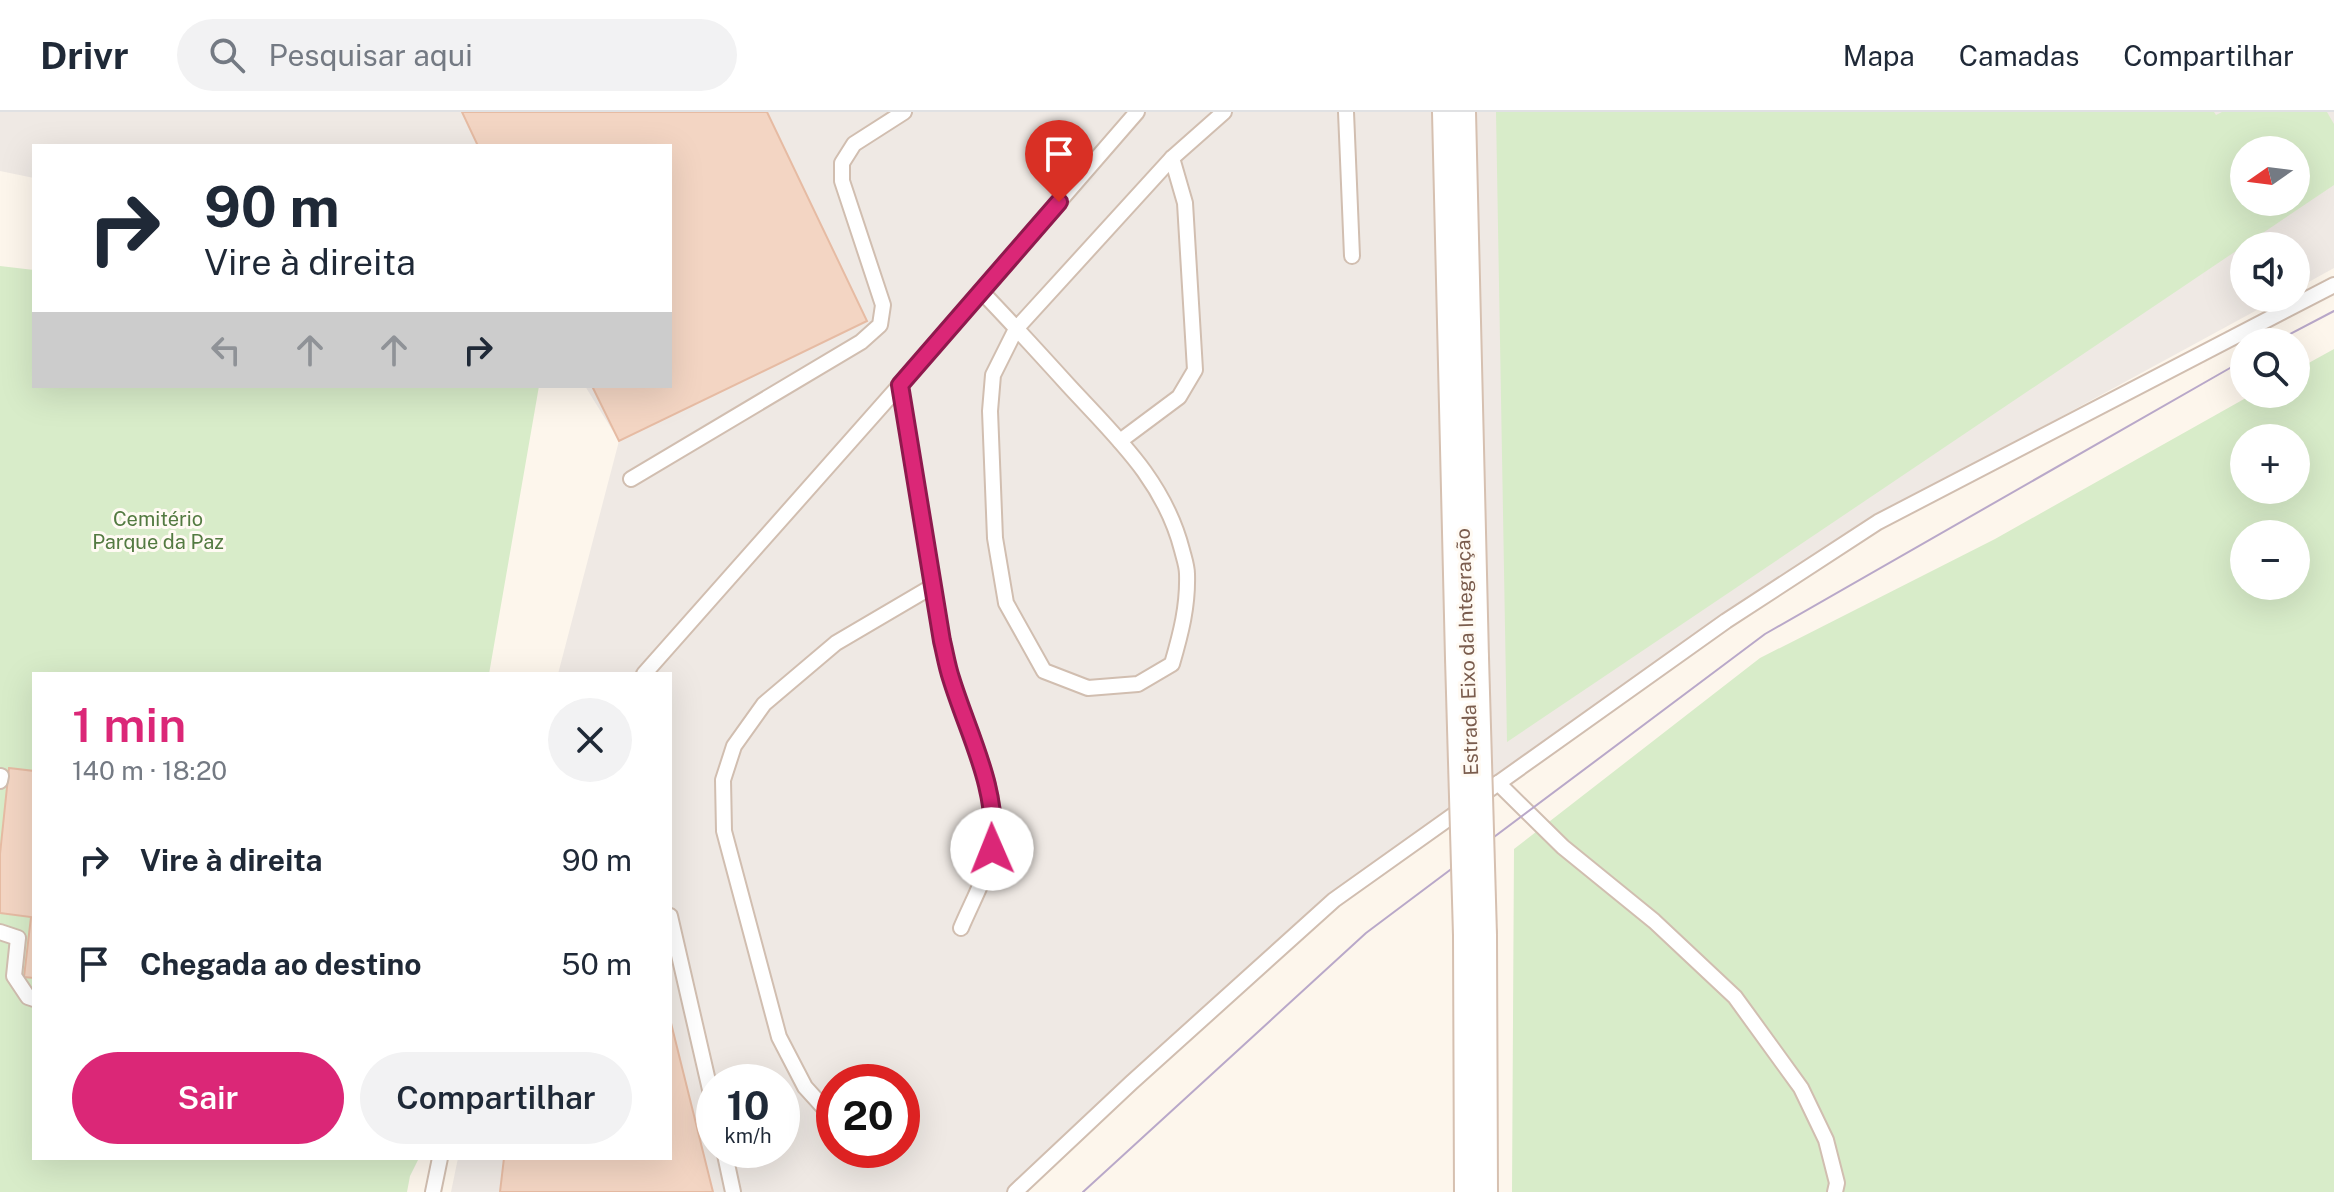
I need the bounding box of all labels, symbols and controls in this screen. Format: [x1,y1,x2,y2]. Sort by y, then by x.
search box [177,19,737,91]
text: Drivr [40,33,129,78]
icon: search [205,33,249,77]
text: Pesquisar aqui [269,37,473,73]
text: Mapa [1843,39,1915,72]
text: Camadas [1959,39,2079,72]
text: Compartilhar [2123,39,2294,72]
pin [1025,120,1093,202]
icon: arrive [1037,132,1081,176]
north arrow [2230,136,2310,216]
map controls [2230,136,2310,600]
text: 90 m [204,174,340,240]
icon: right [72,176,176,280]
button: sound [2230,232,2310,312]
text: Vire à direita [204,241,416,283]
icon: left [204,328,248,372]
icon: ahead [288,328,332,372]
icon: ahead [372,328,416,372]
icon: right [456,328,500,372]
button: search [2230,328,2310,408]
button: + [2230,424,2310,504]
park label: Cemitério Parque da Paz [92,507,224,554]
button: − [2230,520,2310,600]
street label: Estrada Eixo da Integração [1451,528,1483,776]
text: 1 min [72,696,186,753]
button: close [548,698,632,782]
text: 140 m · 18:20 [72,755,227,786]
position arrow [950,807,1034,891]
icon: right [72,838,116,882]
text: Vire à direita [140,842,323,878]
text: 90 m [562,842,632,878]
icon: arrive [72,942,116,986]
text: Chegada ao destino [140,946,421,982]
text: 50 m [561,946,632,982]
button: Sair [72,1052,344,1144]
button: Compartilhar [360,1052,632,1144]
speed limit sign: 20 [816,1064,920,1168]
text: 10 [727,1082,769,1129]
text: km/h [724,1124,772,1148]

